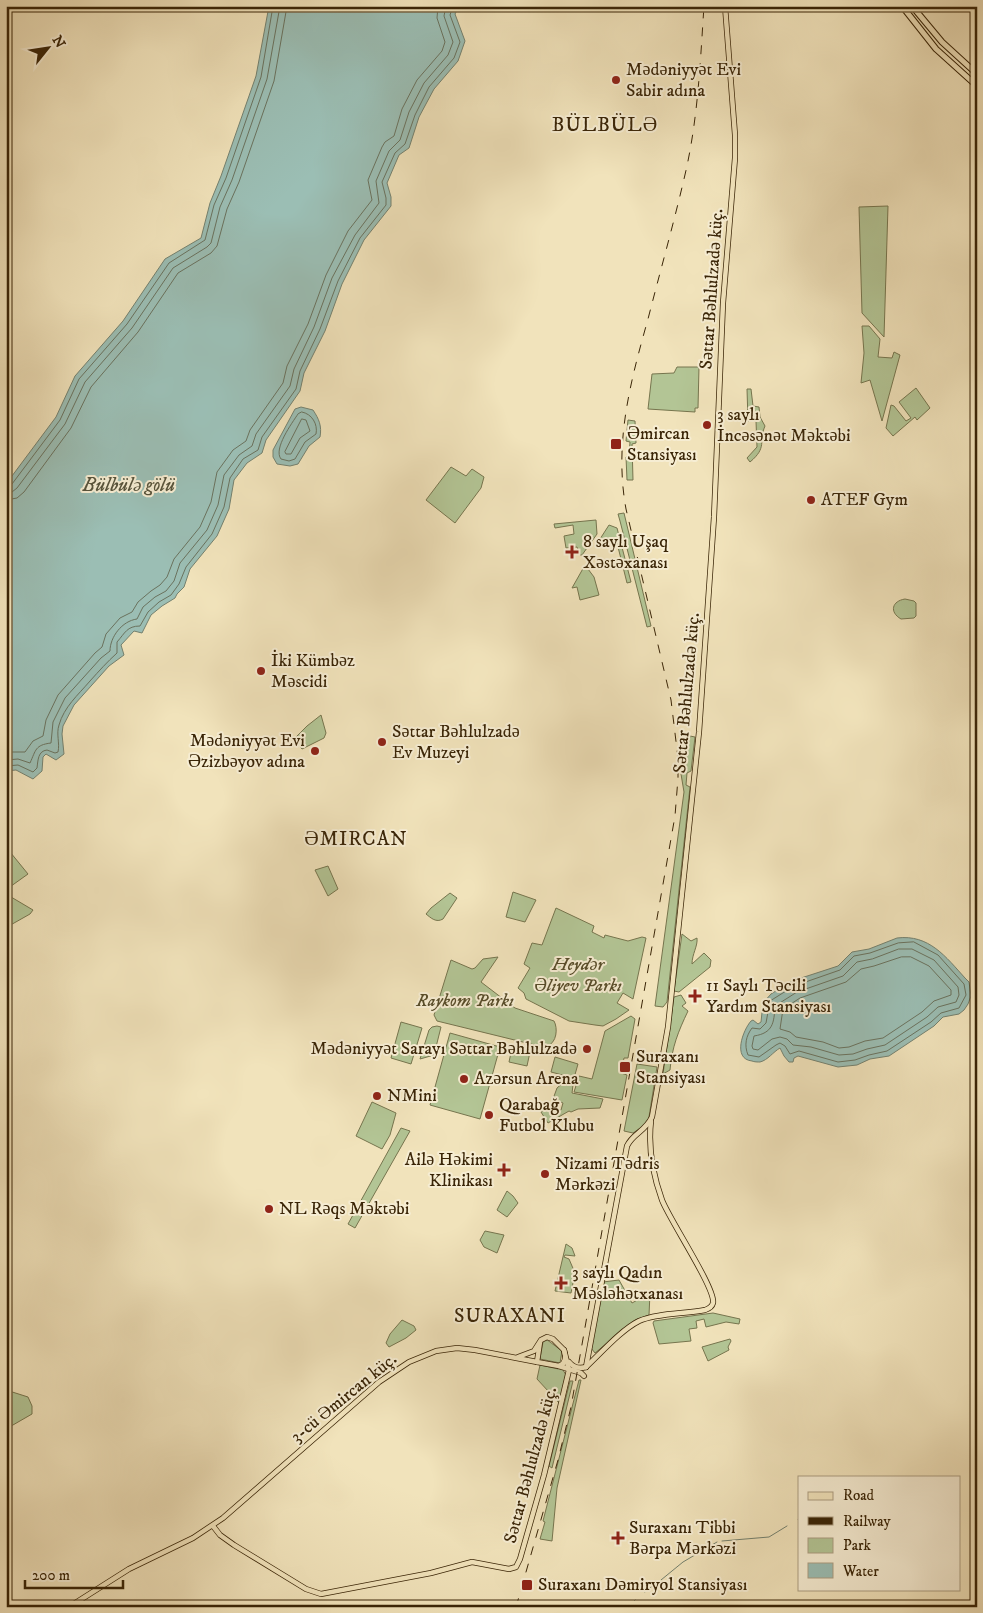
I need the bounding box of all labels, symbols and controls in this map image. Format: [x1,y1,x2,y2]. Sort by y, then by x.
north arrow [22,22,72,72]
text: N [48,33,69,52]
place label: Mədəniyyət Evi Sabir adına [626,59,741,102]
marker: Mədəniyyət Evi Sabir adına [610,74,622,86]
district label: BÜLBÜLƏ [552,113,658,138]
street label: Səttar Bəhlulzadə küç. [695,208,729,370]
place label: 3 saylı İncəsənət Məktəbi [717,404,851,447]
marker: 3 saylı İncəsənət Məktəbi [701,419,713,431]
place label: Əmircan Stansiyası [627,423,697,466]
marker: Əmircan Stansiyası [609,437,623,451]
water label: Bülbülə gölü [82,474,175,497]
place label: ATEF Gym [821,489,908,511]
marker: ATEF Gym [805,494,817,506]
place label: 8 saylı Uşaq Xəstəxanası [583,531,669,574]
marker: 8 saylı Uşaq Xəstəxanası [565,545,579,559]
street label: Səttar Bəhlulzadə küç. [669,612,705,774]
place label: İki Kümbəz Məscidi [271,649,355,693]
marker: İki Kümbəz Məscidi [255,665,267,677]
place label: Səttar Bəhlulzadə Ev Muzeyi [392,721,520,764]
place label: Mədəniyyət Evi Əzizbəyov adına [188,730,305,773]
marker: Səttar Bəhlulzadə Ev Muzeyi [376,736,388,748]
marker: Mədəniyyət Evi Əzizbəyov adına [309,745,321,757]
district label: ƏMIRCAN [304,827,408,852]
park label: Heydər Əliyev Parkı [534,954,622,997]
place label: 11 Saylı Təcili Yardım Stansiyası [706,975,831,1018]
marker: 11 Saylı Təcili Yardım Stansiyası [688,989,702,1003]
park label: Raykom Parkı [415,990,514,1012]
place label: Mədəniyyət Sarayı Səttar Bəhlulzadə [311,1038,577,1060]
marker: Mədəniyyət Sarayı Səttar Bəhlulzadə [581,1043,593,1055]
place label: Suraxanı Stansiyası [636,1046,706,1089]
marker: Suraxanı Stansiyası [618,1060,632,1074]
place label: Azərsun Arena [474,1068,579,1090]
marker: Azərsun Arena [458,1073,470,1085]
place label: NMini [387,1085,437,1107]
marker: NMini [371,1090,383,1102]
place label: Qarabağ Futbol Klubu [499,1094,594,1137]
marker: Qarabağ Futbol Klubu [483,1109,495,1121]
place label: Ailə Həkimi Klinikası [405,1149,493,1192]
place label: Nizami Tədris Mərkəzi [555,1153,659,1196]
marker: Ailə Həkimi Klinikası [497,1163,511,1177]
marker: Nizami Tədris Mərkəzi [539,1168,551,1180]
place label: NL Rəqs Məktəbi [279,1198,409,1220]
marker: NL Rəqs Məktəbi [263,1203,275,1215]
place label: 3 saylı Qadın Məsləhətxanası [572,1262,683,1305]
marker: 3 saylı Qadın Məsləhətxanası [554,1276,568,1290]
district label: SURAXANI [454,1304,566,1329]
street label: 3-cü Əmircan küç. [286,1348,402,1448]
street label: Səttar Bəhlulzadə küç. [500,1384,562,1546]
legend [798,1476,960,1590]
text: Road [843,1486,875,1505]
text: Railway [843,1512,891,1531]
place label: Suraxanı Tibbi Bərpa Mərkəzi [629,1517,736,1560]
marker: Suraxanı Tibbi Bərpa Mərkəzi [611,1531,625,1545]
text: Park [843,1536,872,1555]
scale bar [25,1558,122,1590]
text: Water [842,1562,879,1581]
text: 200 m [32,1566,70,1585]
place label: Suraxanı Dəmiryol Stansiyası [538,1574,747,1596]
marker: Suraxanı Dəmiryol Stansiyası [520,1578,534,1592]

